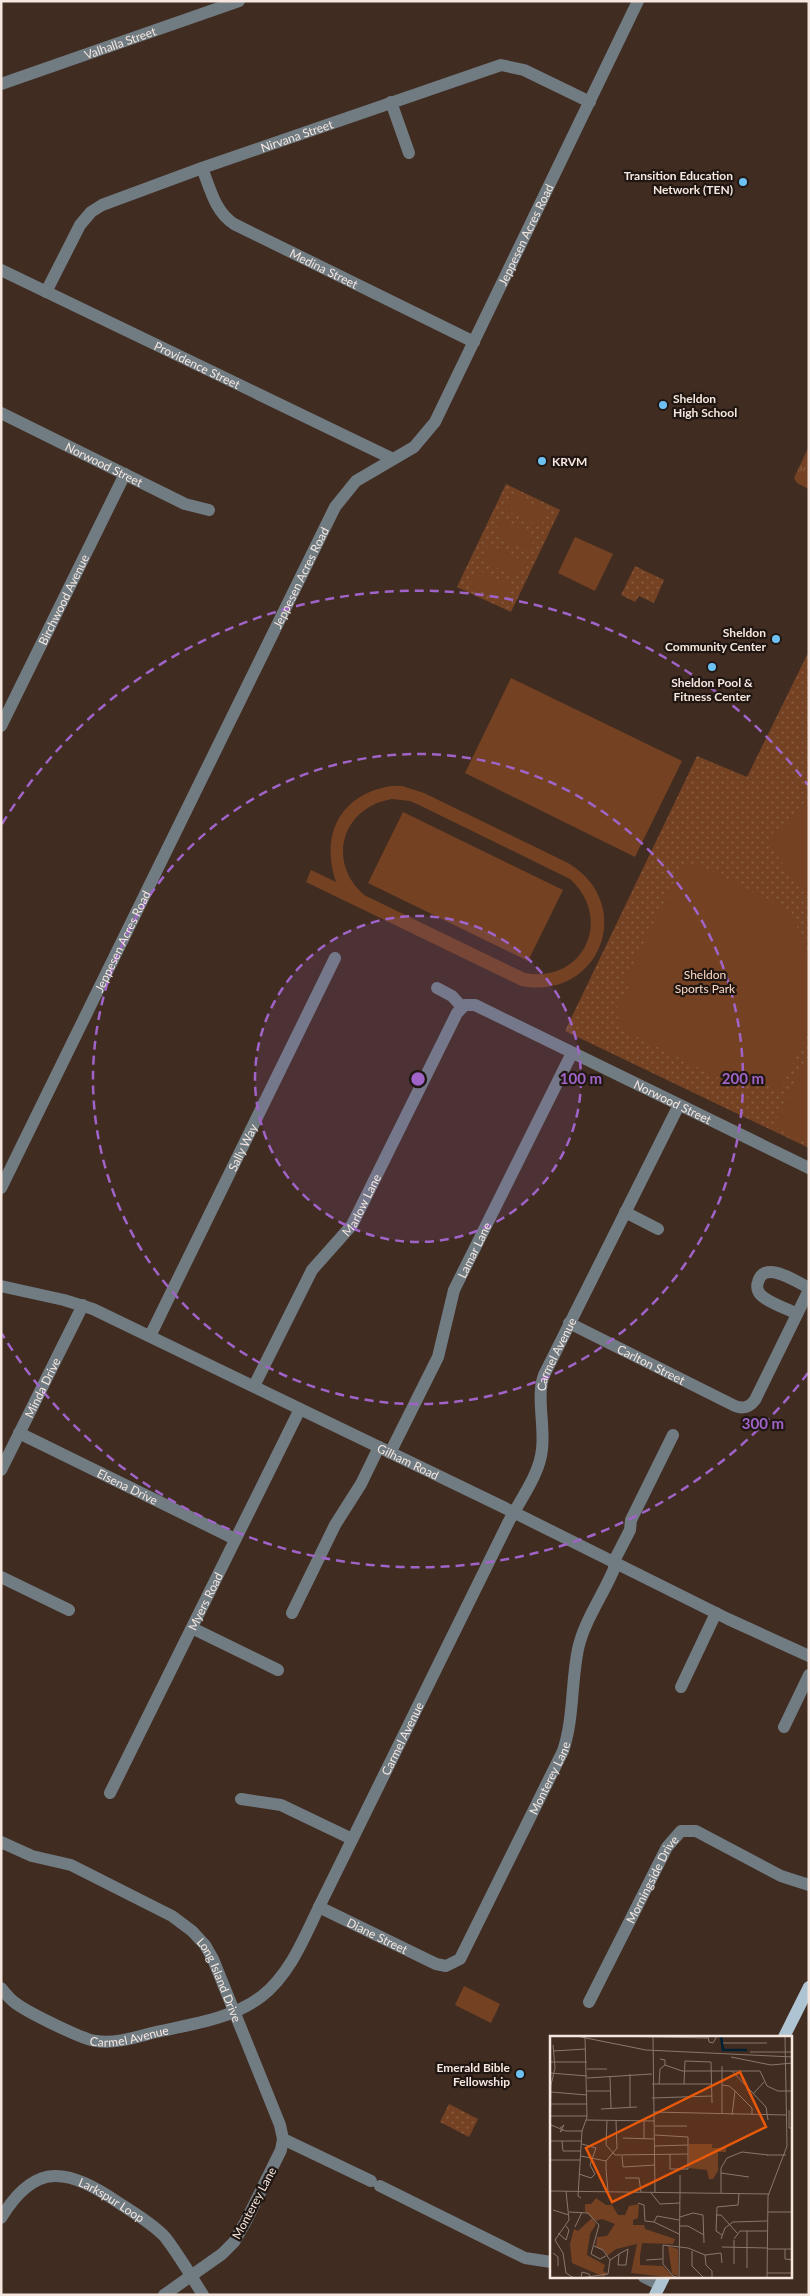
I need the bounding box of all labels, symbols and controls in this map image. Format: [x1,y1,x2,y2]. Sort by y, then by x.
street label: Valhalla Street [82,23,159,62]
street label: Nirvana Street [258,116,336,155]
place label: Transition Education Network (TEN) [624,168,733,197]
marker: Transition Education Network (TEN) [737,176,749,188]
street label: Jeppesen Acres Road [495,181,556,288]
street label: Medina Street [287,245,361,292]
street label: Providence Street [152,338,243,392]
place label: Sheldon High School [673,391,737,420]
marker: Sheldon High School [657,399,669,411]
street label: Norwood Street [63,439,146,490]
place label: KRVM [552,454,587,469]
marker: KRVM [536,455,548,467]
street label: Jeppesen Acres Road [269,524,332,631]
street label: Birchwood Avenue [35,552,92,647]
place label: Sheldon Community Center [665,625,767,654]
marker: Sheldon Community Center [770,633,782,645]
marker: Sheldon Pool & Fitness Center [706,661,718,673]
place label: Sheldon Pool & Fitness Center [671,675,753,704]
street label: Jeppesen Acres Road [91,888,153,994]
park label: Sheldon Sports Park [675,967,736,996]
text: 100 m [560,1069,602,1087]
text: 200 m [722,1069,764,1087]
centre of rings [409,1070,427,1088]
street label: Norwood Street [632,1076,715,1127]
street label: Sally Way [224,1121,261,1173]
street label: Marlow Lane [338,1171,384,1239]
street label: Lamar Lane [454,1220,494,1280]
street label: Carmel Avenue [533,1315,579,1392]
street label: Carlton Street [615,1341,688,1388]
street label: Minda Drive [21,1355,63,1420]
text: 300 m [742,1414,784,1432]
street label: Gilham Road [375,1440,442,1483]
street label: Elsena Drive [95,1465,160,1508]
street label: Myers Road [184,1570,226,1633]
street label: Carmel Avenue [378,1699,426,1777]
street label: Monterey Lane [525,1740,573,1817]
street label: Morningside Drive [622,1832,681,1926]
street label: Diane Street [345,1914,411,1957]
street label: Long Island Drive [194,1934,245,2024]
street label: Carmel Avenue [88,2022,170,2049]
inset map [550,2036,792,2278]
place label: Emerald Bible Fellowship [437,2060,511,2089]
marker: Emerald Bible Fellowship [514,2068,526,2080]
street label: Monterey Lane [229,2164,279,2242]
street label: Larkspur Loop [77,2174,148,2225]

